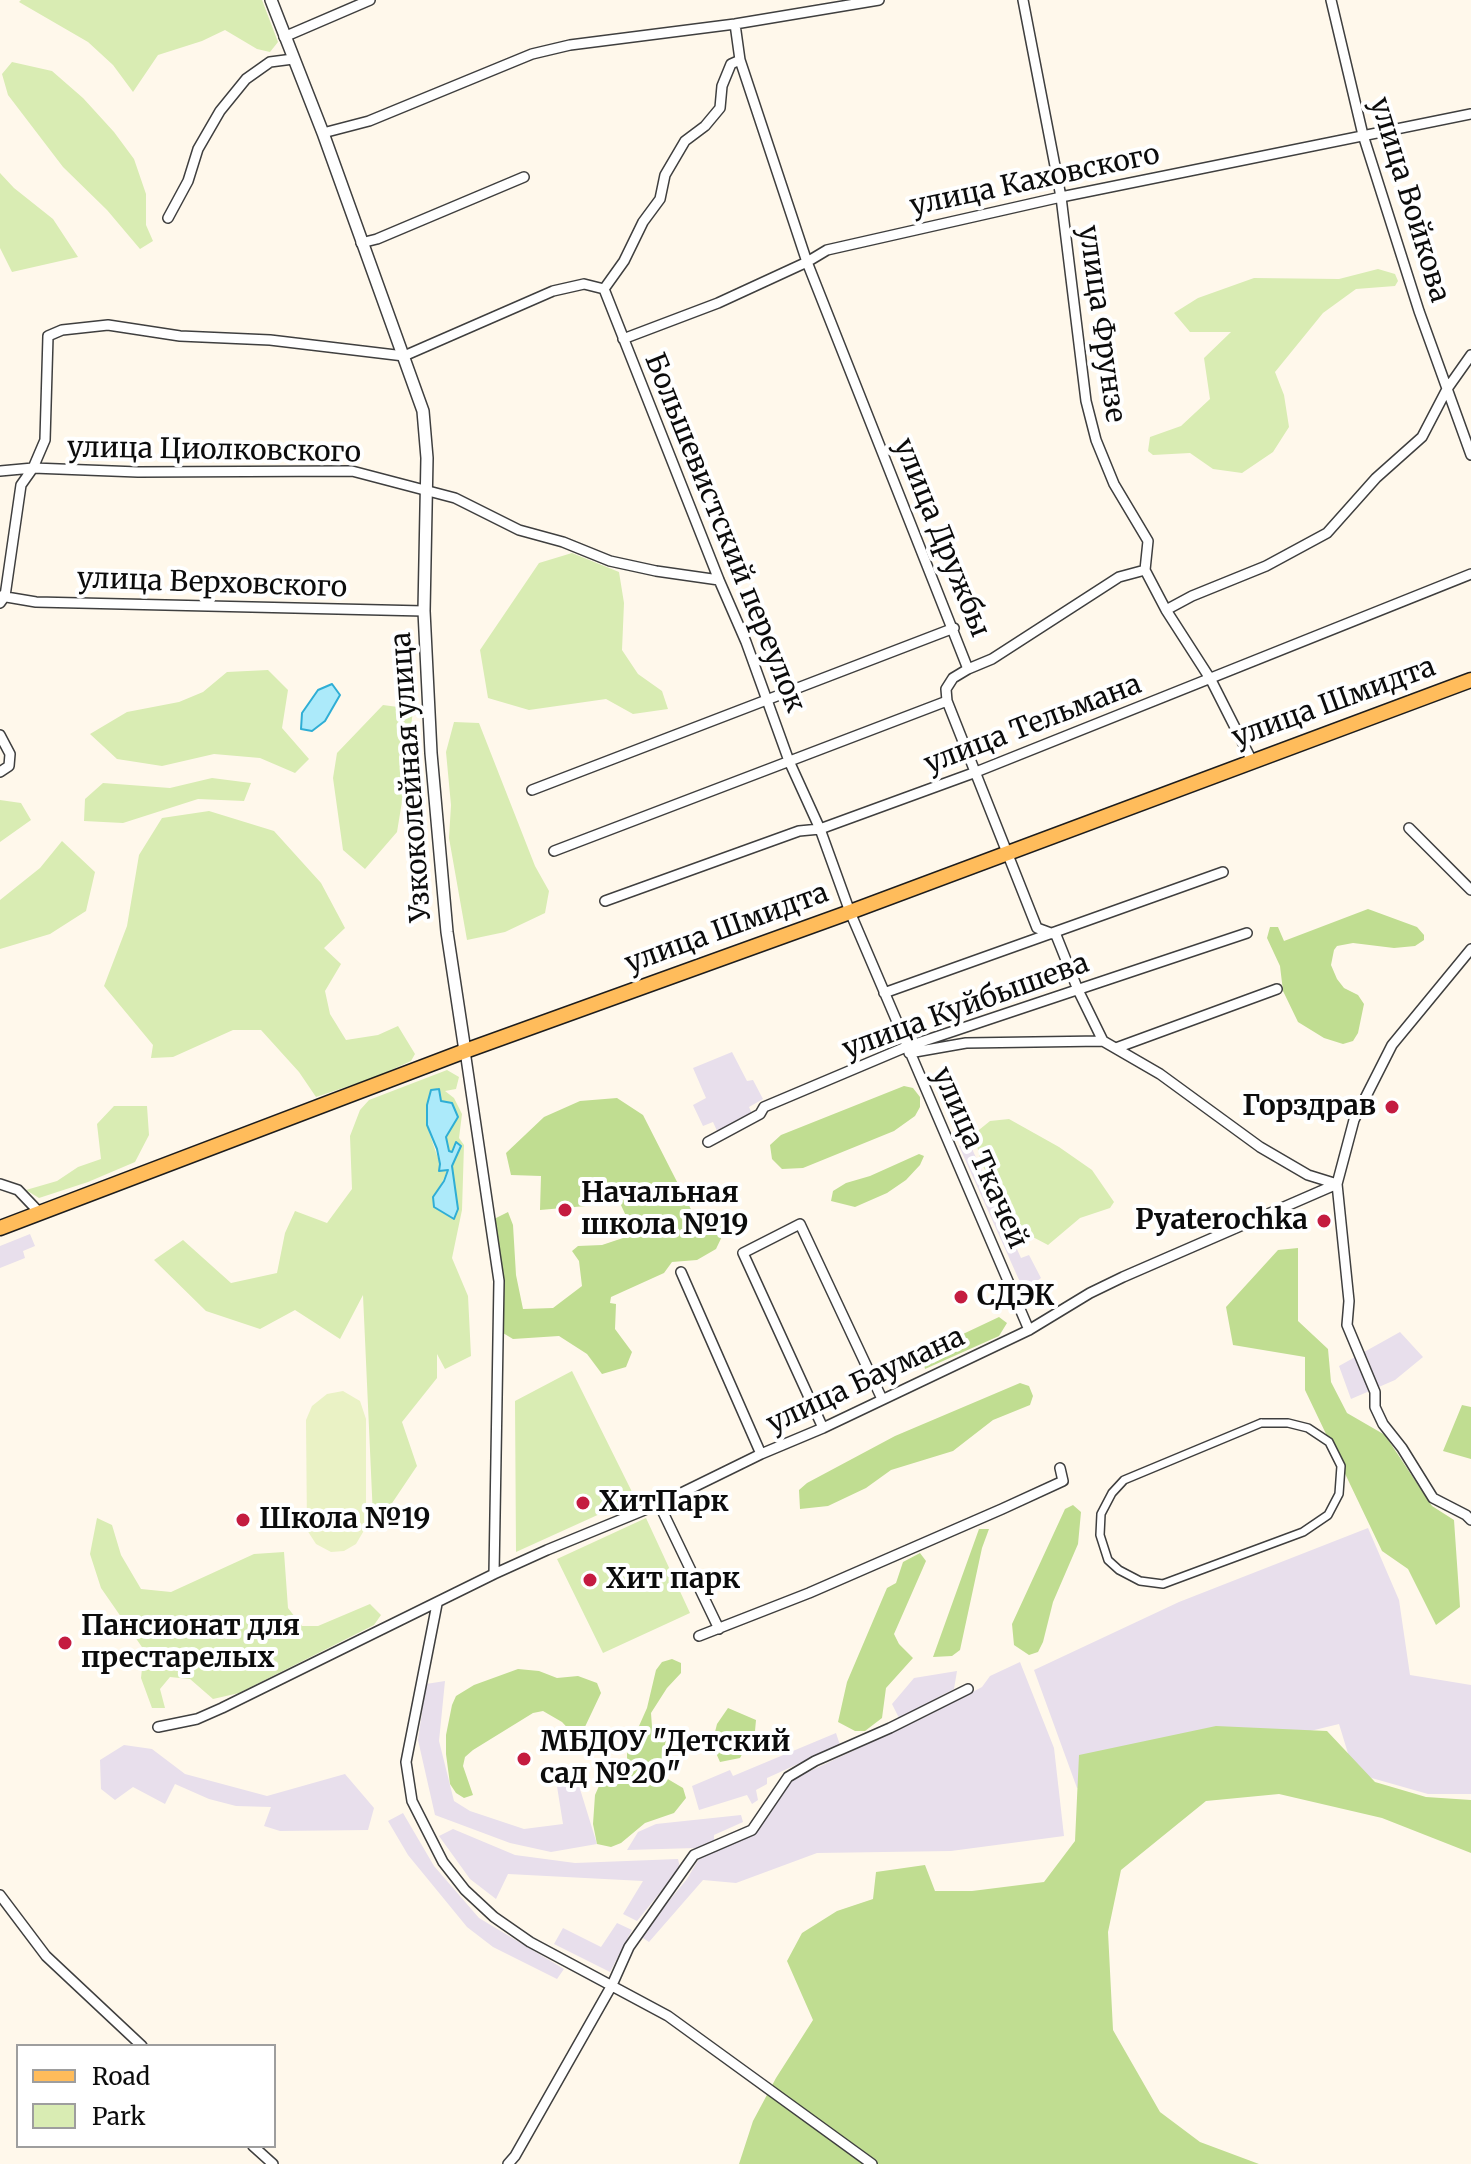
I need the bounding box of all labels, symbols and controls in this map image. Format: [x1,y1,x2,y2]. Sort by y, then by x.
street label: улица Войкова [1362,93,1456,307]
street label: улица Каховского [907,138,1163,224]
street label: улица Фрунзе [1071,223,1131,425]
street label: Большевистский переулок [636,349,812,717]
street label: улица Циолковского [67,432,361,470]
street label: улица Дружбы [886,434,996,642]
street label: улица Верховского [76,562,348,606]
street label: Узкоколейная улица [385,631,439,923]
street label: улица Шмидта [1228,651,1440,755]
street label: улица Тельмана [920,668,1146,782]
street label: улица Шмидта [621,877,833,981]
street label: улица Куйбышева [838,947,1094,1067]
street label: улица Ткачей [924,1062,1034,1254]
place label: Горздрав [1242,1090,1376,1124]
marker: Горздрав [1383,1098,1401,1116]
place label: Начальная школа №19 [581,1177,748,1243]
marker: Начальная школа №19 [556,1201,574,1219]
place label: Pyaterochka [1135,1204,1308,1238]
marker: Pyaterochka [1315,1212,1333,1230]
place label: СДЭК [977,1280,1055,1314]
marker: СДЭК [952,1288,970,1306]
street label: улица Баумана [762,1321,970,1441]
place label: ХитПарк [599,1486,729,1520]
marker: ХитПарк [574,1494,592,1512]
place label: Школа №19 [259,1503,430,1537]
marker: Школа №19 [234,1511,252,1529]
place label: Хит парк [606,1563,740,1597]
marker: Хит парк [581,1571,599,1589]
place label: Пансионат для престарелых [81,1610,300,1676]
marker: Пансионат для престарелых [56,1634,74,1652]
place label: МБДОУ "Детский сад №20" [540,1726,791,1792]
marker: МБДОУ "Детский сад №20" [515,1750,533,1768]
legend [16,2044,276,2148]
text: Road [92,2061,150,2092]
text: Park [92,2101,145,2132]

